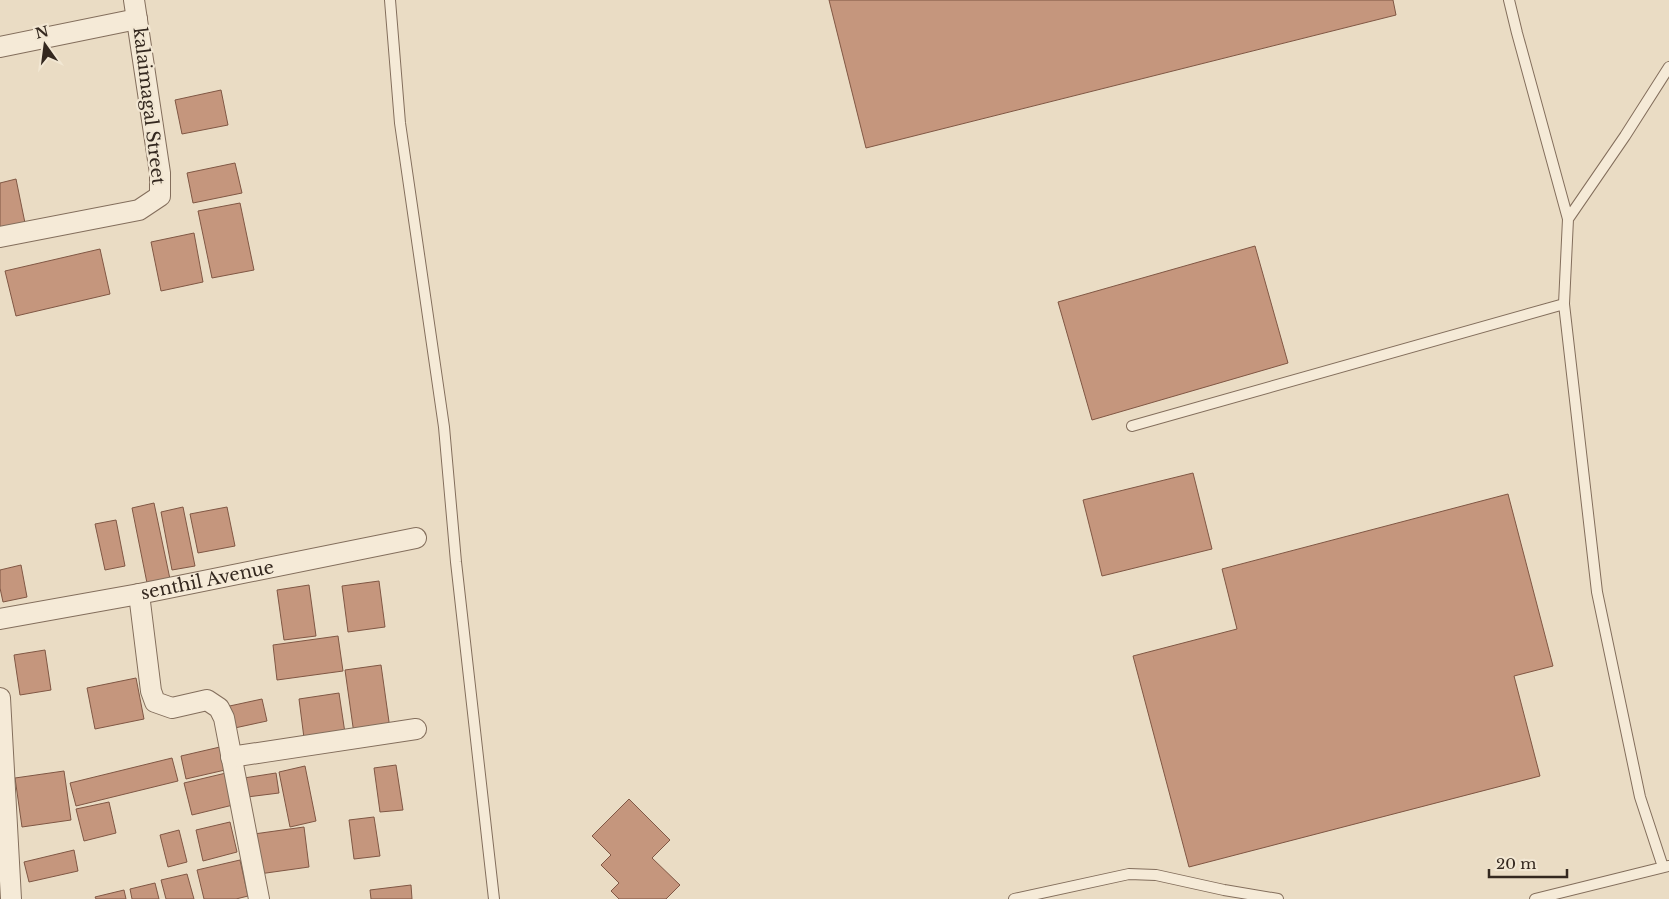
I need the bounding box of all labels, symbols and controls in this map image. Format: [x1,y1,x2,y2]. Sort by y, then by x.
north arrow [20,20,70,70]
text: N [33,22,50,43]
street label: kalaimagal Street [128,26,170,186]
street label: senthil Avenue [139,556,276,604]
scale bar [1489,846,1566,878]
text: 20 m [1496,854,1536,873]

